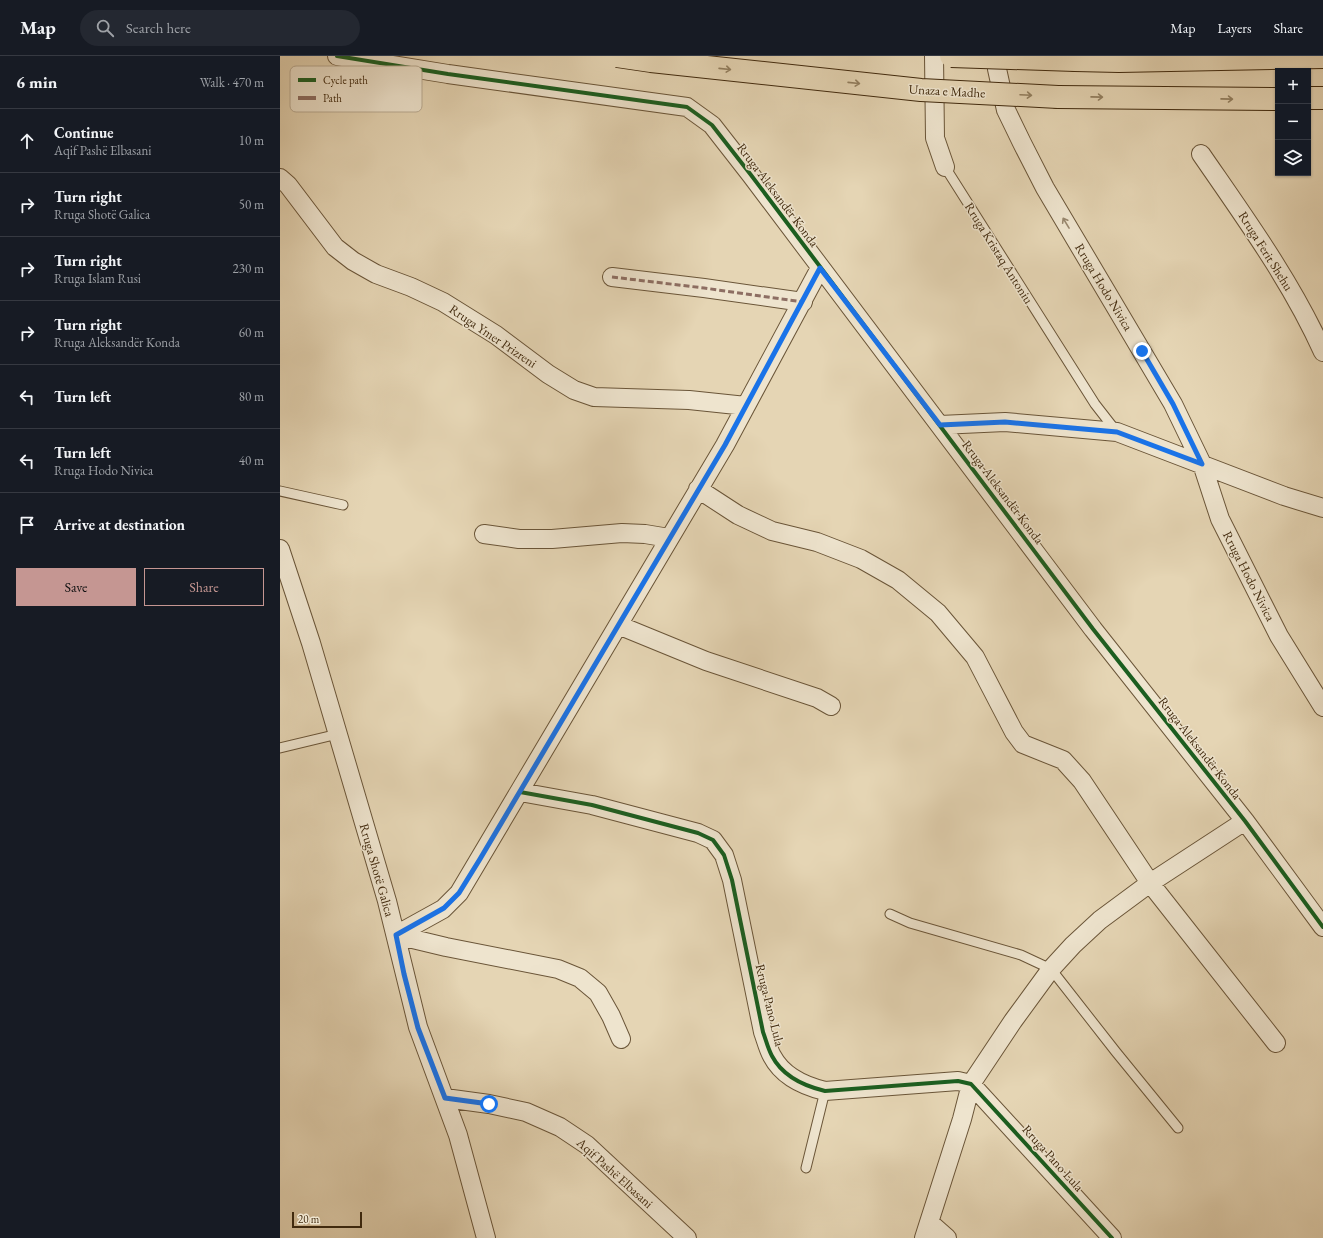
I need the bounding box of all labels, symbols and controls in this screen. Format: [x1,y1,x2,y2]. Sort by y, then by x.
search box [80,10,360,46]
text: Map [20,15,56,40]
icon: search [94,17,116,39]
text: Search here [126,18,191,37]
text: Map [1170,19,1195,37]
text: Layers [1217,19,1252,37]
text: Share [1274,19,1303,37]
one-way arrow [718,65,731,73]
legend [290,66,422,112]
map controls [1275,68,1311,176]
button: + [1275,68,1311,104]
text: 6 min [16,71,57,93]
text: Cycle path [323,73,368,87]
text: Walk · 470 m [200,74,264,91]
one-way arrow [847,79,860,87]
street label: Unaza e Madhe [908,81,986,101]
text: Path [323,91,342,105]
one-way arrow [1019,91,1032,99]
one-way arrow [1090,93,1103,101]
one-way arrow [1220,95,1233,103]
button: − [1275,104,1311,140]
text: Continue [54,123,114,142]
icon: ahead [16,130,38,152]
text: 10 m [239,132,264,149]
street label: Rruga Aleksandër Konda [733,140,823,251]
button: layers [1275,140,1311,176]
text: Aqif Pashë Elbasani [54,142,152,159]
text: Turn right [54,187,122,206]
icon: right [16,194,38,216]
text: 50 m [239,196,264,213]
street label: Rruga Kristaq Antoniu [961,199,1037,307]
text: Rruga Shotë Galica [54,206,150,223]
street label: Rruga Ferit Shehu [1235,208,1297,294]
one-way arrow [1062,217,1070,229]
street label: Rruga Hodo Nivica [1071,240,1137,335]
text: Turn right [54,251,122,270]
icon: right [16,258,38,280]
text: 230 m [233,260,264,277]
text: Rruga Islam Rusi [54,270,141,287]
street label: Rruga Ymer Prizreni [446,300,540,372]
text: Turn right [54,315,122,334]
icon: right [16,322,38,344]
text: 60 m [239,324,264,341]
text: Rruga Aleksandër Konda [54,334,180,351]
route end [1133,342,1151,360]
icon: left [16,386,38,408]
text: Turn left [54,387,111,406]
text: 80 m [239,388,264,405]
street label: Rruga Aleksandër Konda [958,437,1048,548]
text: Turn left [54,443,111,462]
icon: left [16,450,38,472]
text: 40 m [239,452,264,469]
text: Rruga Hodo Nivica [54,462,153,479]
icon: arrive [16,514,38,536]
text: Arrive at destination [54,515,185,534]
street label: Rruga Hodo Nivica [1219,528,1279,625]
button: Save [16,568,136,606]
button: Share [144,568,264,606]
street label: Rruga Aleksandër Konda [1155,693,1246,803]
street label: Rruga Shotë Galica [356,821,399,919]
street label: Rruga Pano Lula [752,962,789,1049]
route start [480,1095,498,1113]
street label: Rruga Pano Lula [1018,1121,1088,1196]
street label: Aqif Pashë Elbasani [572,1133,657,1212]
scale bar [292,1210,362,1229]
text: 20 m [298,1212,319,1226]

